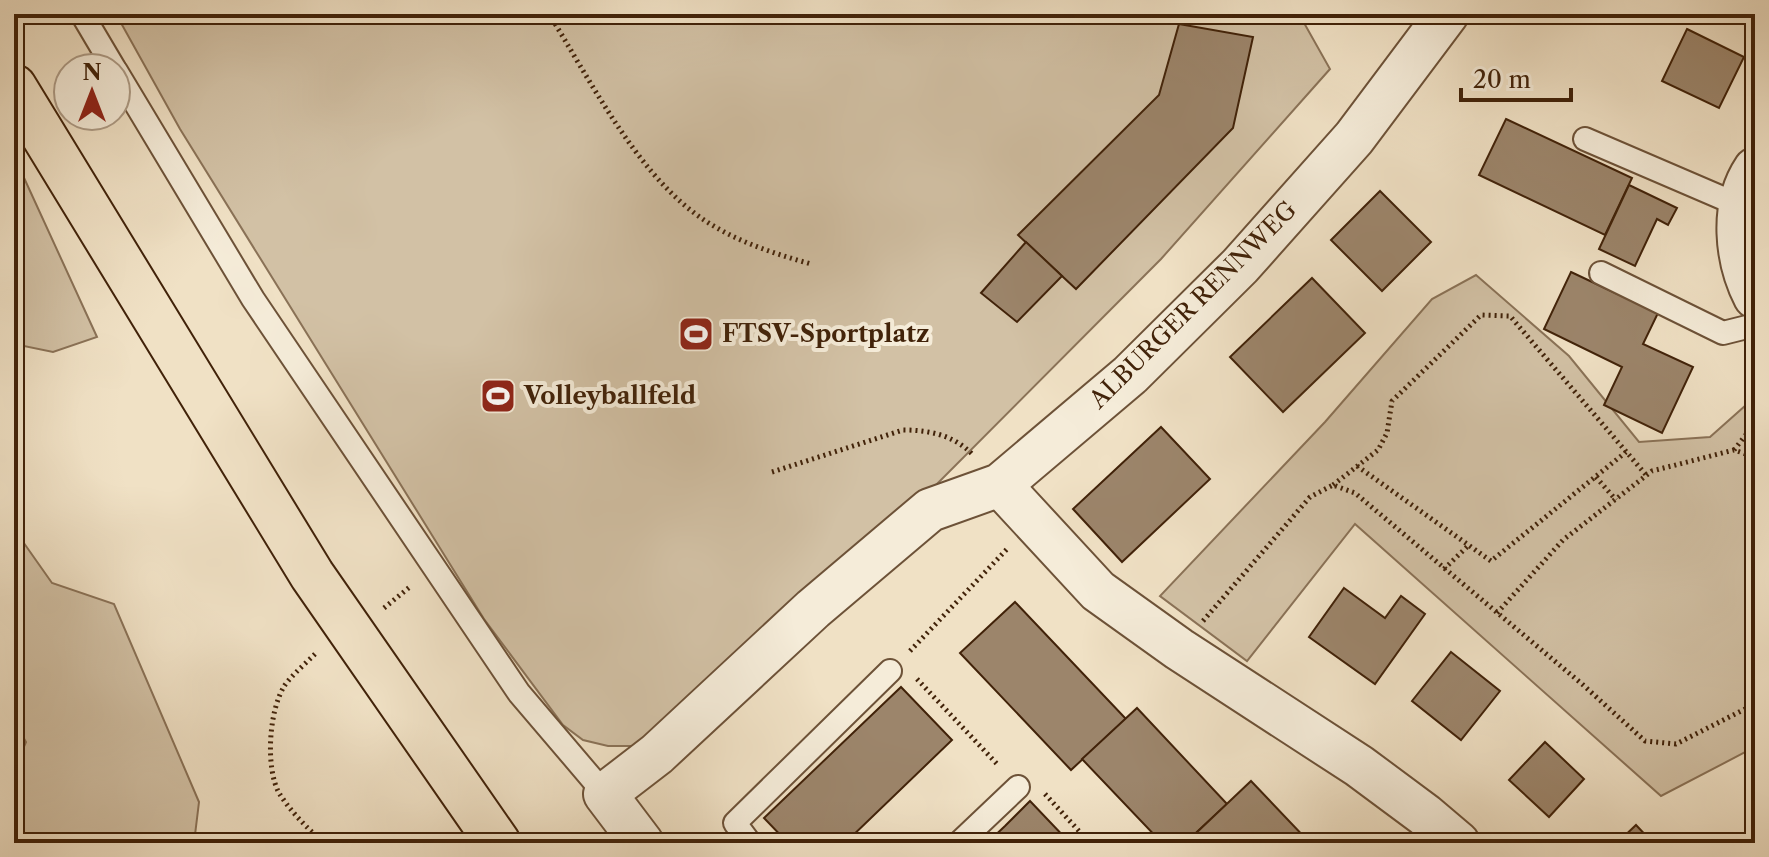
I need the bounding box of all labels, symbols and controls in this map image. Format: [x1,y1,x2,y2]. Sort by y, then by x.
north arrow [52,52,132,132]
scale bar [1461,52,1571,102]
text: N [82,59,102,86]
text: 20 m [1473,65,1531,94]
street label: ALBURGER RENNWEG [1082,195,1302,415]
sports icon: FTSV-Sportplatz [677,315,715,353]
place label: FTSV-Sportplatz [722,319,930,348]
sports icon: Volleyballfeld [479,377,517,415]
place label: Volleyballfeld [523,381,696,410]

